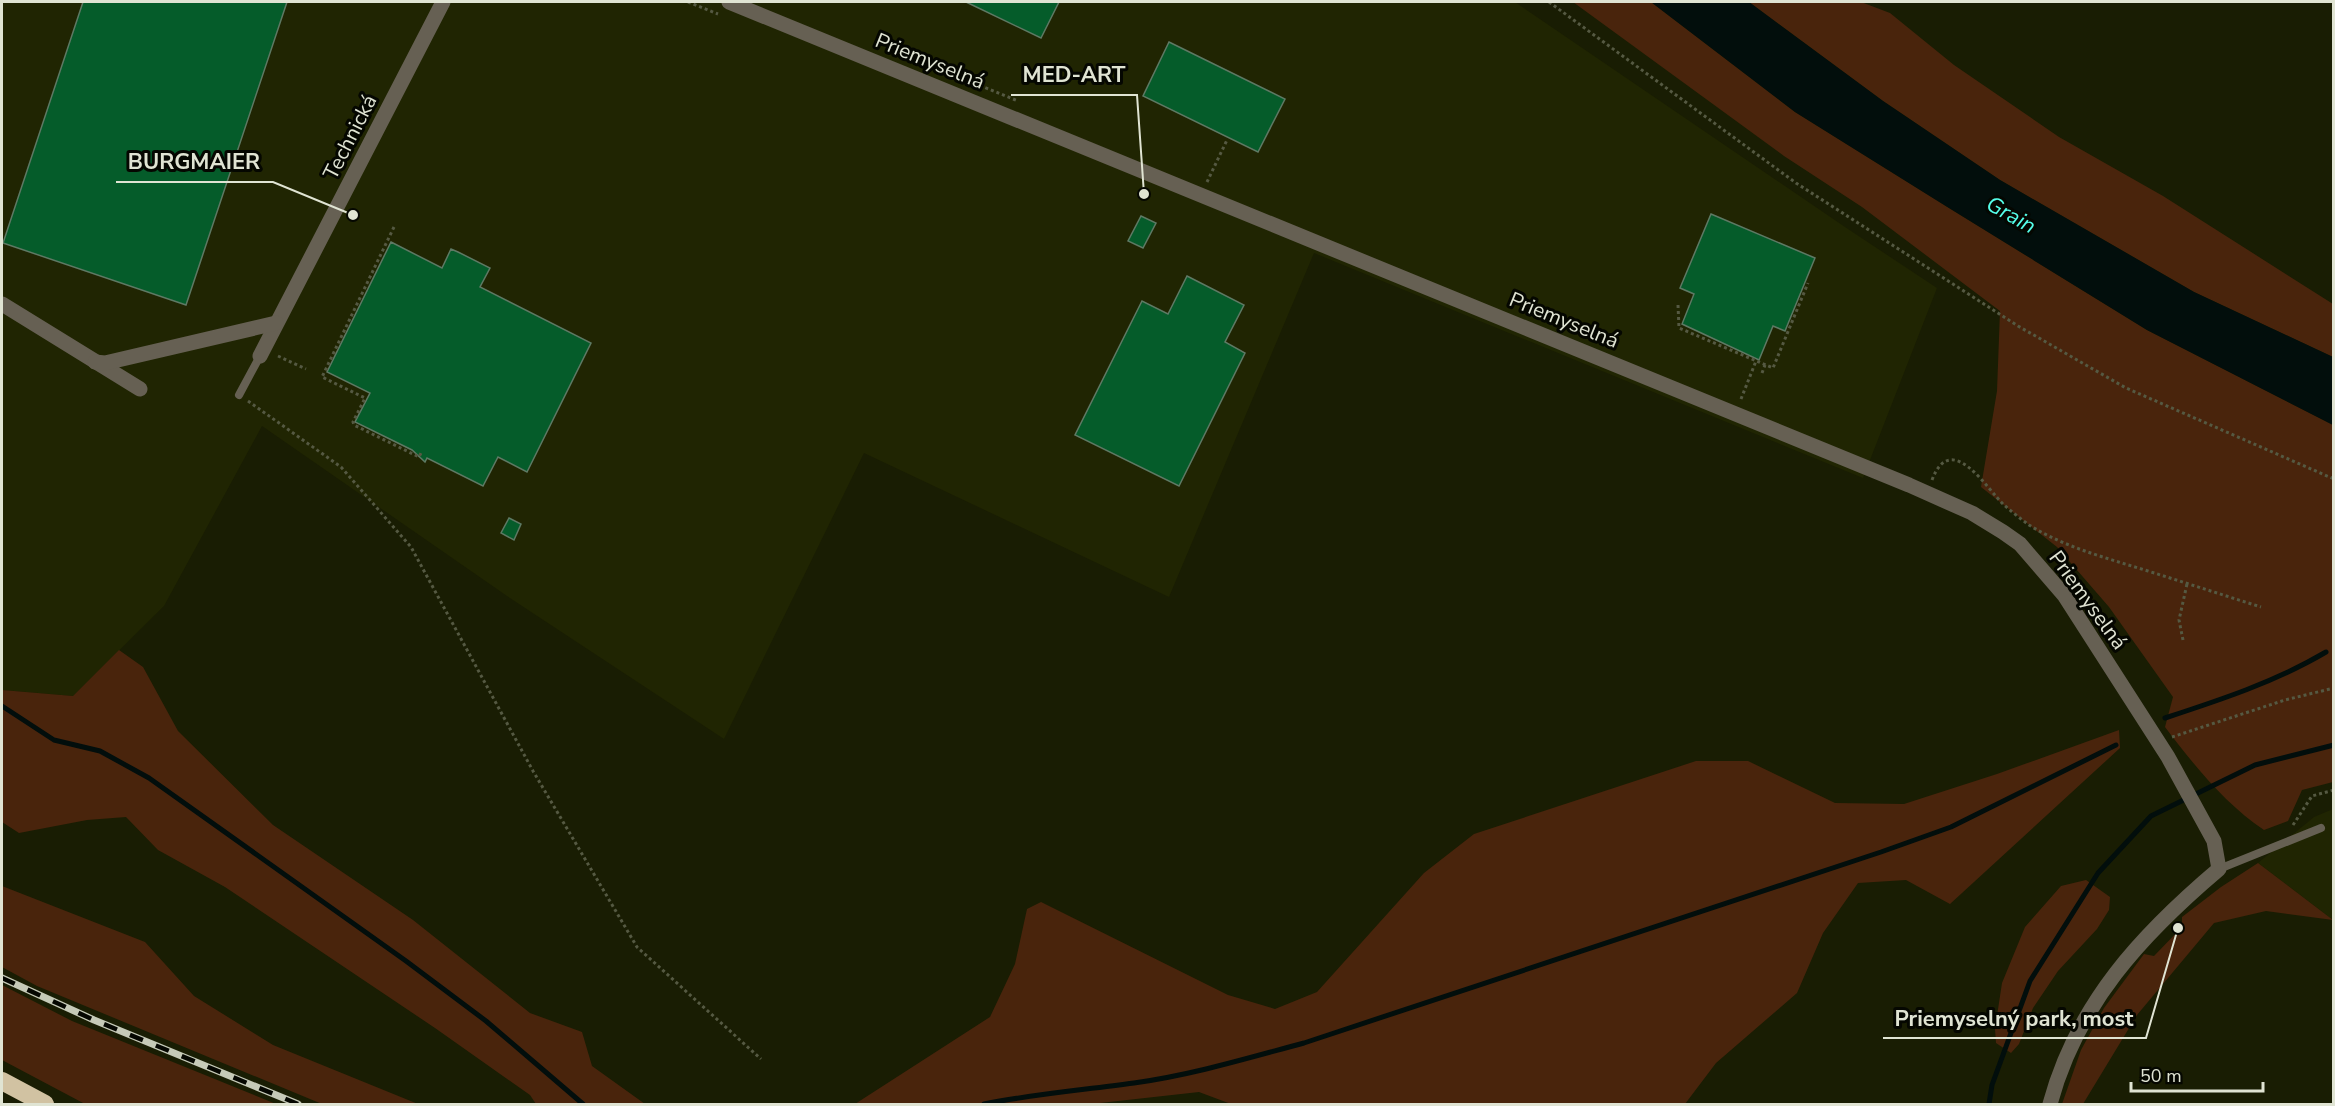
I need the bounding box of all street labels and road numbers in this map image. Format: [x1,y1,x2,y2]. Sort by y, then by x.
street label: Priemyselná [871,26,989,96]
street label: Technická [317,90,383,184]
street label: Priemyselná [1505,285,1623,355]
street label: Priemyselná [2043,545,2133,655]

